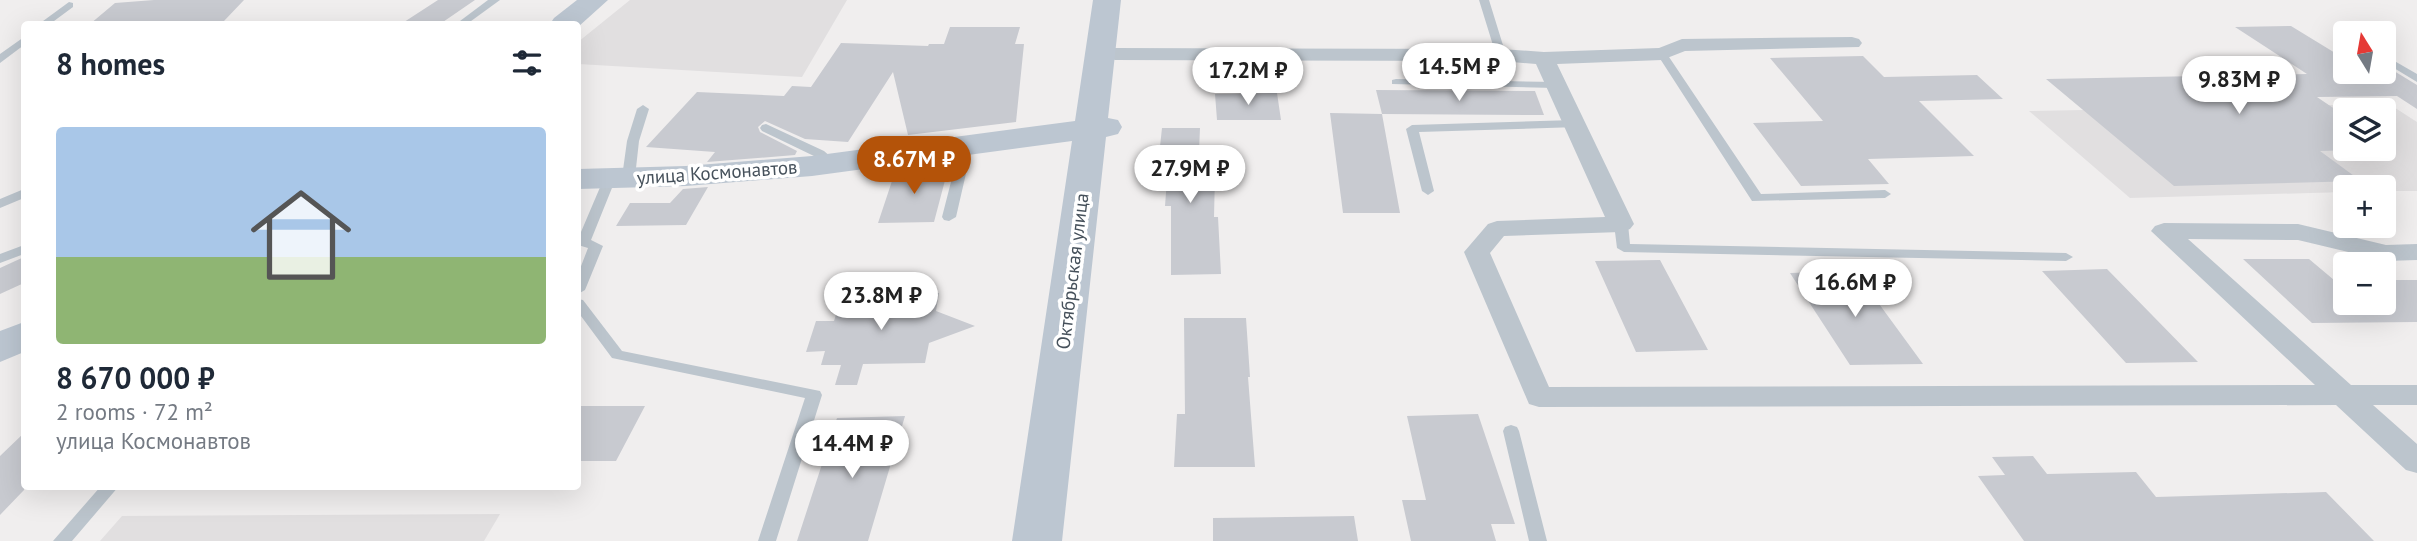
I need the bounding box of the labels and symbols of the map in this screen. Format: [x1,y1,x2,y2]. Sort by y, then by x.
north arrow [2333,21,2396,84]
pin: 14.5M ₽ [1394,43,1524,103]
pin: 17.2M ₽ [1183,48,1313,107]
pin: 9.83M ₽ [2174,57,2304,116]
pin: 8.67M ₽ [849,136,979,196]
pin: 27.9M ₽ [1125,146,1255,205]
street label: улица Космонавтов [636,154,798,190]
street label: Октябрьская улица [1051,191,1093,351]
pin: 16.6M ₽ [1790,260,1920,319]
pin: 23.8M ₽ [816,272,946,332]
pin: 14.4M ₽ [787,420,917,480]

